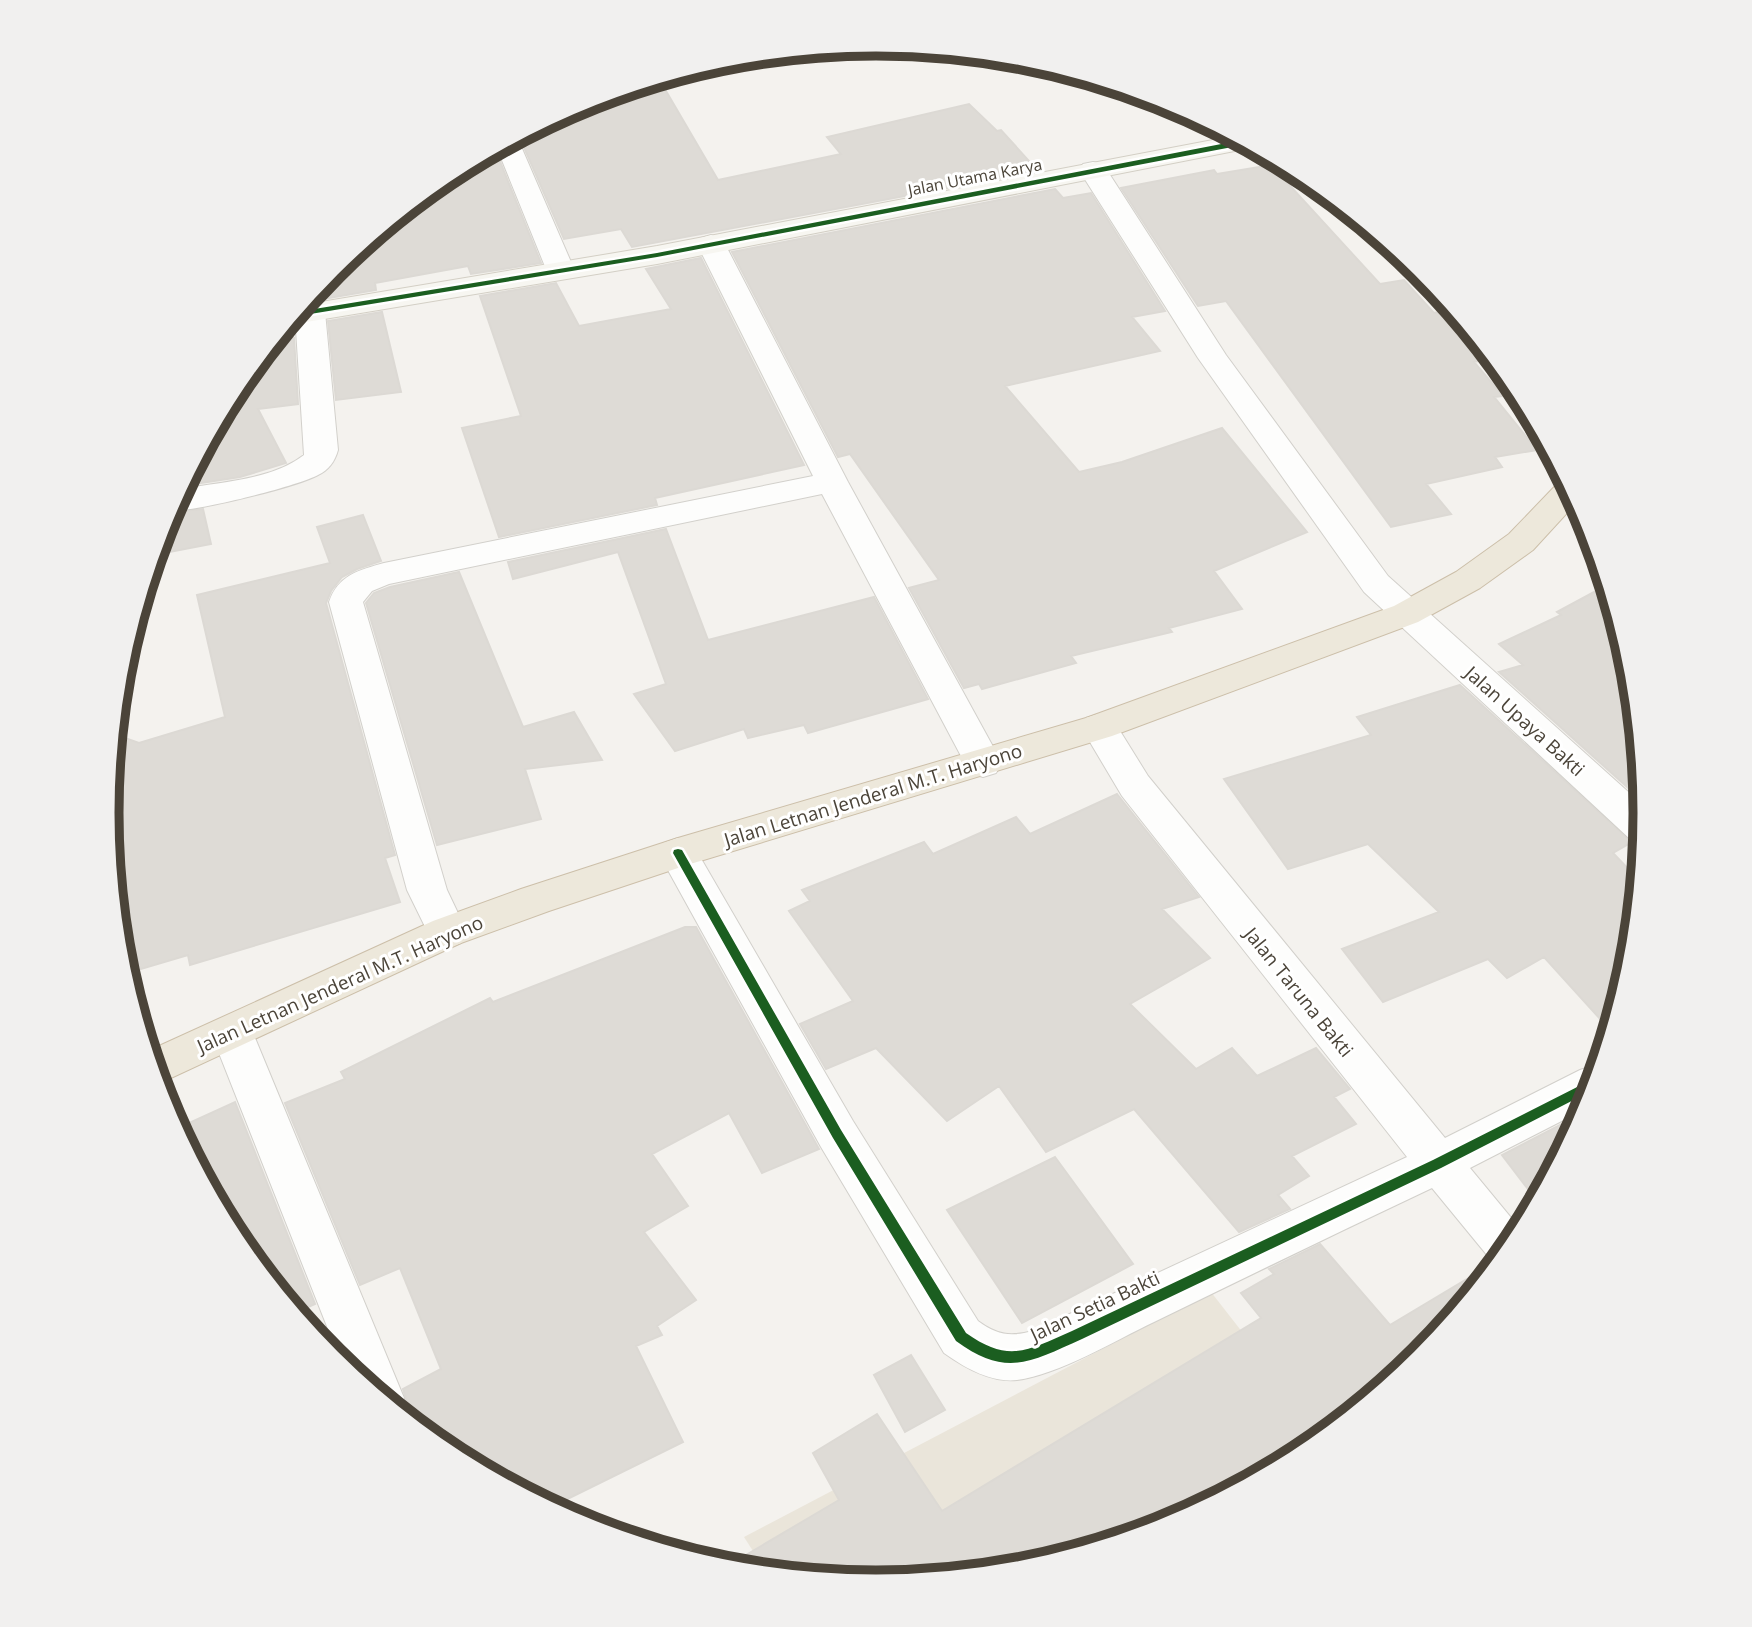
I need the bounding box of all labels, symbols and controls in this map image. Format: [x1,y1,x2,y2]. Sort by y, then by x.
street label: Jalan Utama Karya [904,153,1044,201]
street label: Jalan Upaya Bakti [1458,659,1591,782]
street label: Jalan Letnan Jenderal M.T. Haryono [719,737,1025,853]
street label: Jalan Letnan Jenderal M.T. Haryono [191,909,487,1060]
street label: Jalan Taruna Bakti [1237,920,1359,1062]
street label: Jalan Setia Bakti [1024,1265,1164,1348]

